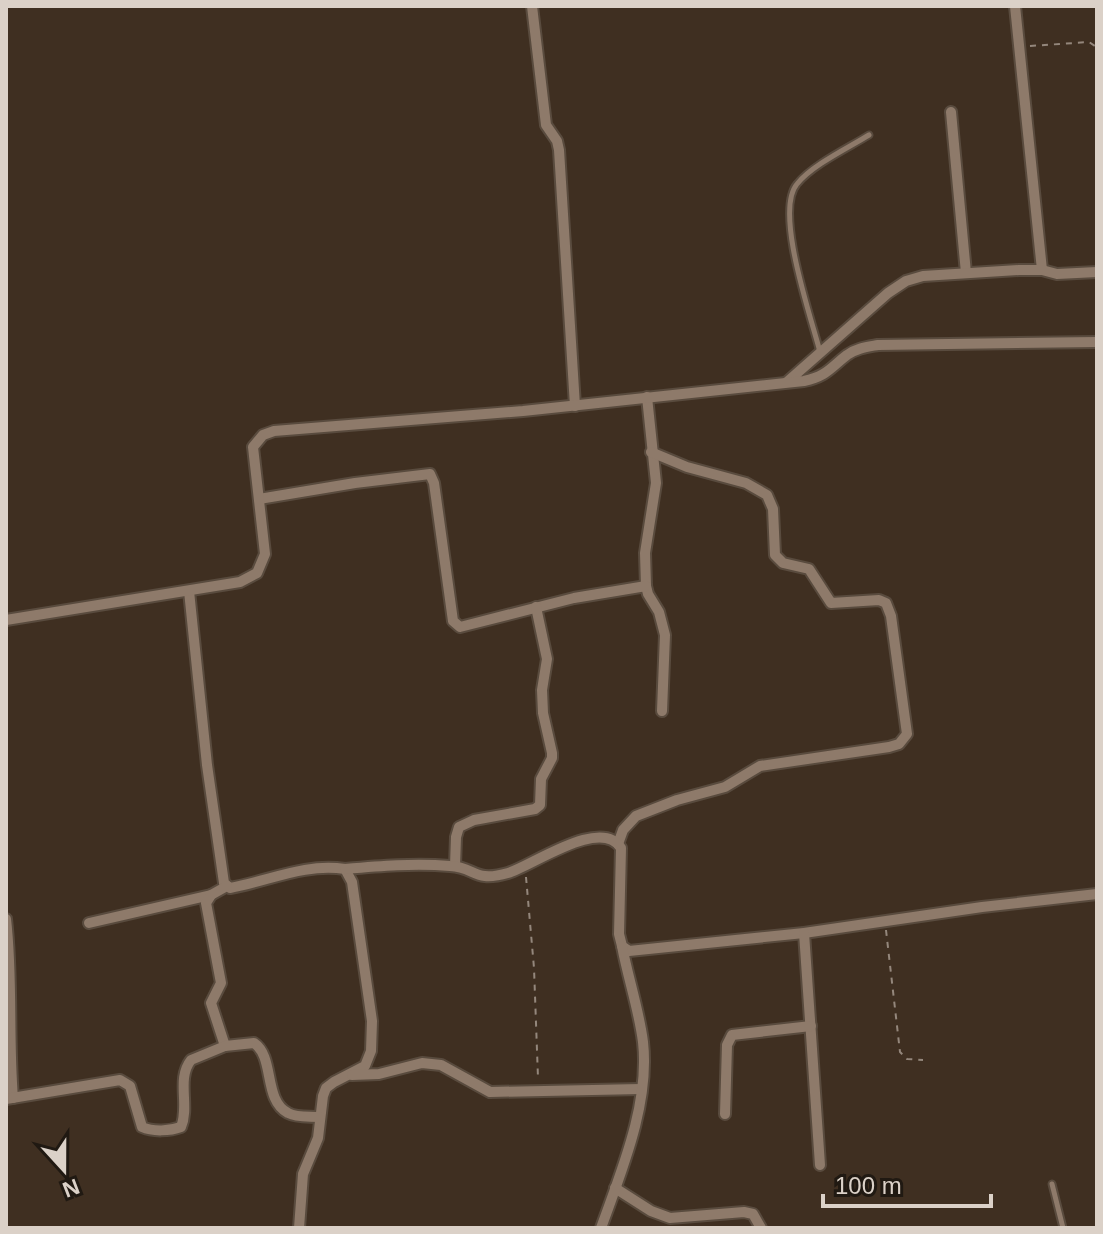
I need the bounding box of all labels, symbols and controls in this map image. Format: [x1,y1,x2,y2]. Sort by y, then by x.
north arrow [24,1130,104,1210]
scale bar [823,1158,991,1208]
text: 100 m [835,1172,902,1199]
text: N [59,1174,83,1203]

